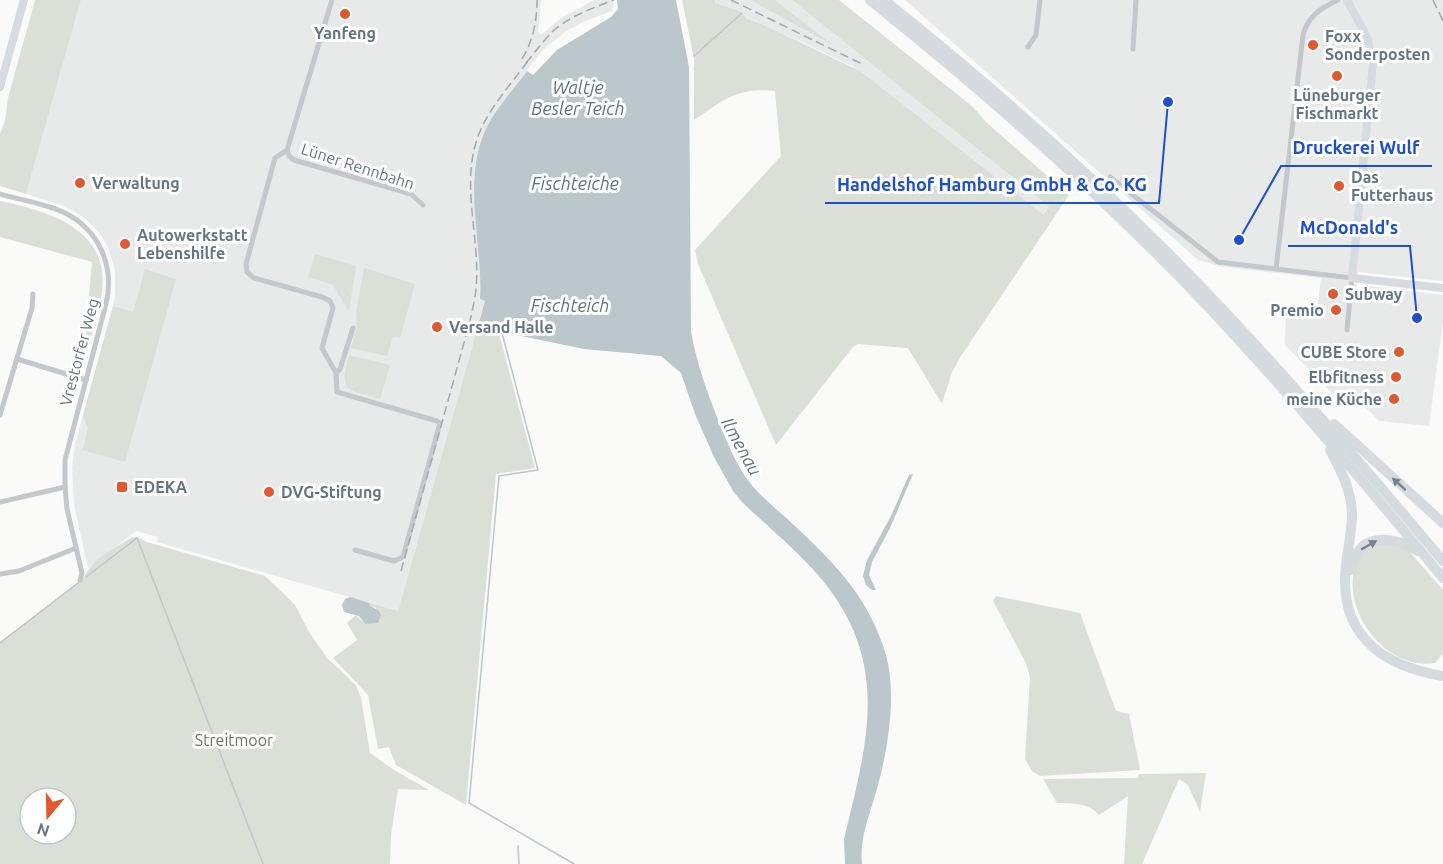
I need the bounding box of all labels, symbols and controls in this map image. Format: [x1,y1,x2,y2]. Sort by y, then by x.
marker: Yanfeng [338,7,352,21]
place label: Yanfeng [314,24,376,42]
place label: Foxx Sonderposten [1325,27,1430,63]
marker: Foxx Sonderposten [1306,38,1320,52]
marker: Lüneburger Fischmarkt [1330,69,1344,83]
water label: Waltje Besler Teich [531,77,625,118]
place label: Lüneburger Fischmarkt [1293,86,1381,122]
callout: Druckerei Wulf [1281,130,1432,166]
text: Druckerei Wulf [1293,137,1420,157]
street label: Lüner Rennbahn [299,139,417,193]
callout: Handelshof Hamburg GmbH & Co. KG [825,167,1159,203]
place label: Das Futterhaus [1351,168,1433,204]
water label: Fischteiche [531,173,619,193]
place label: Verwaltung [92,174,180,192]
text: Handelshof Hamburg GmbH & Co. KG [837,174,1147,194]
marker: Verwaltung [73,176,87,190]
marker: Das Futterhaus [1332,179,1346,193]
callout: McDonald's [1288,210,1410,246]
text: McDonald's [1300,217,1398,237]
place label: Autowerkstatt Lebenshilfe [137,226,248,262]
marker: Autowerkstatt Lebenshilfe [118,237,132,251]
place label: Subway [1345,285,1403,303]
marker: Subway [1326,287,1340,301]
water label: Fischteich [531,295,609,315]
street label: Vrestorfer Weg [56,296,102,408]
place label: Premio [1270,301,1324,319]
marker: Premio [1329,303,1343,317]
place label: Versand Halle [449,318,553,336]
marker: Versand Halle [430,320,444,334]
place label: CUBE Store [1301,343,1387,361]
marker: CUBE Store [1392,345,1406,359]
place label: Elbfitness [1308,368,1384,386]
marker: Elbfitness [1389,370,1403,384]
place label: meine Küche [1286,390,1382,408]
marker: meine Küche [1387,392,1401,406]
water label: Ilmenau [718,414,766,479]
one-way arrow [1392,477,1407,491]
place label: EDEKA [134,478,188,496]
marker: EDEKA [115,480,129,494]
place label: DVG-Stiftung [281,483,382,501]
marker: DVG-Stiftung [262,485,276,499]
one-way arrow [1361,540,1378,550]
park label: Streitmoor [195,731,273,749]
north arrow [18,786,78,846]
text: N [35,820,52,841]

